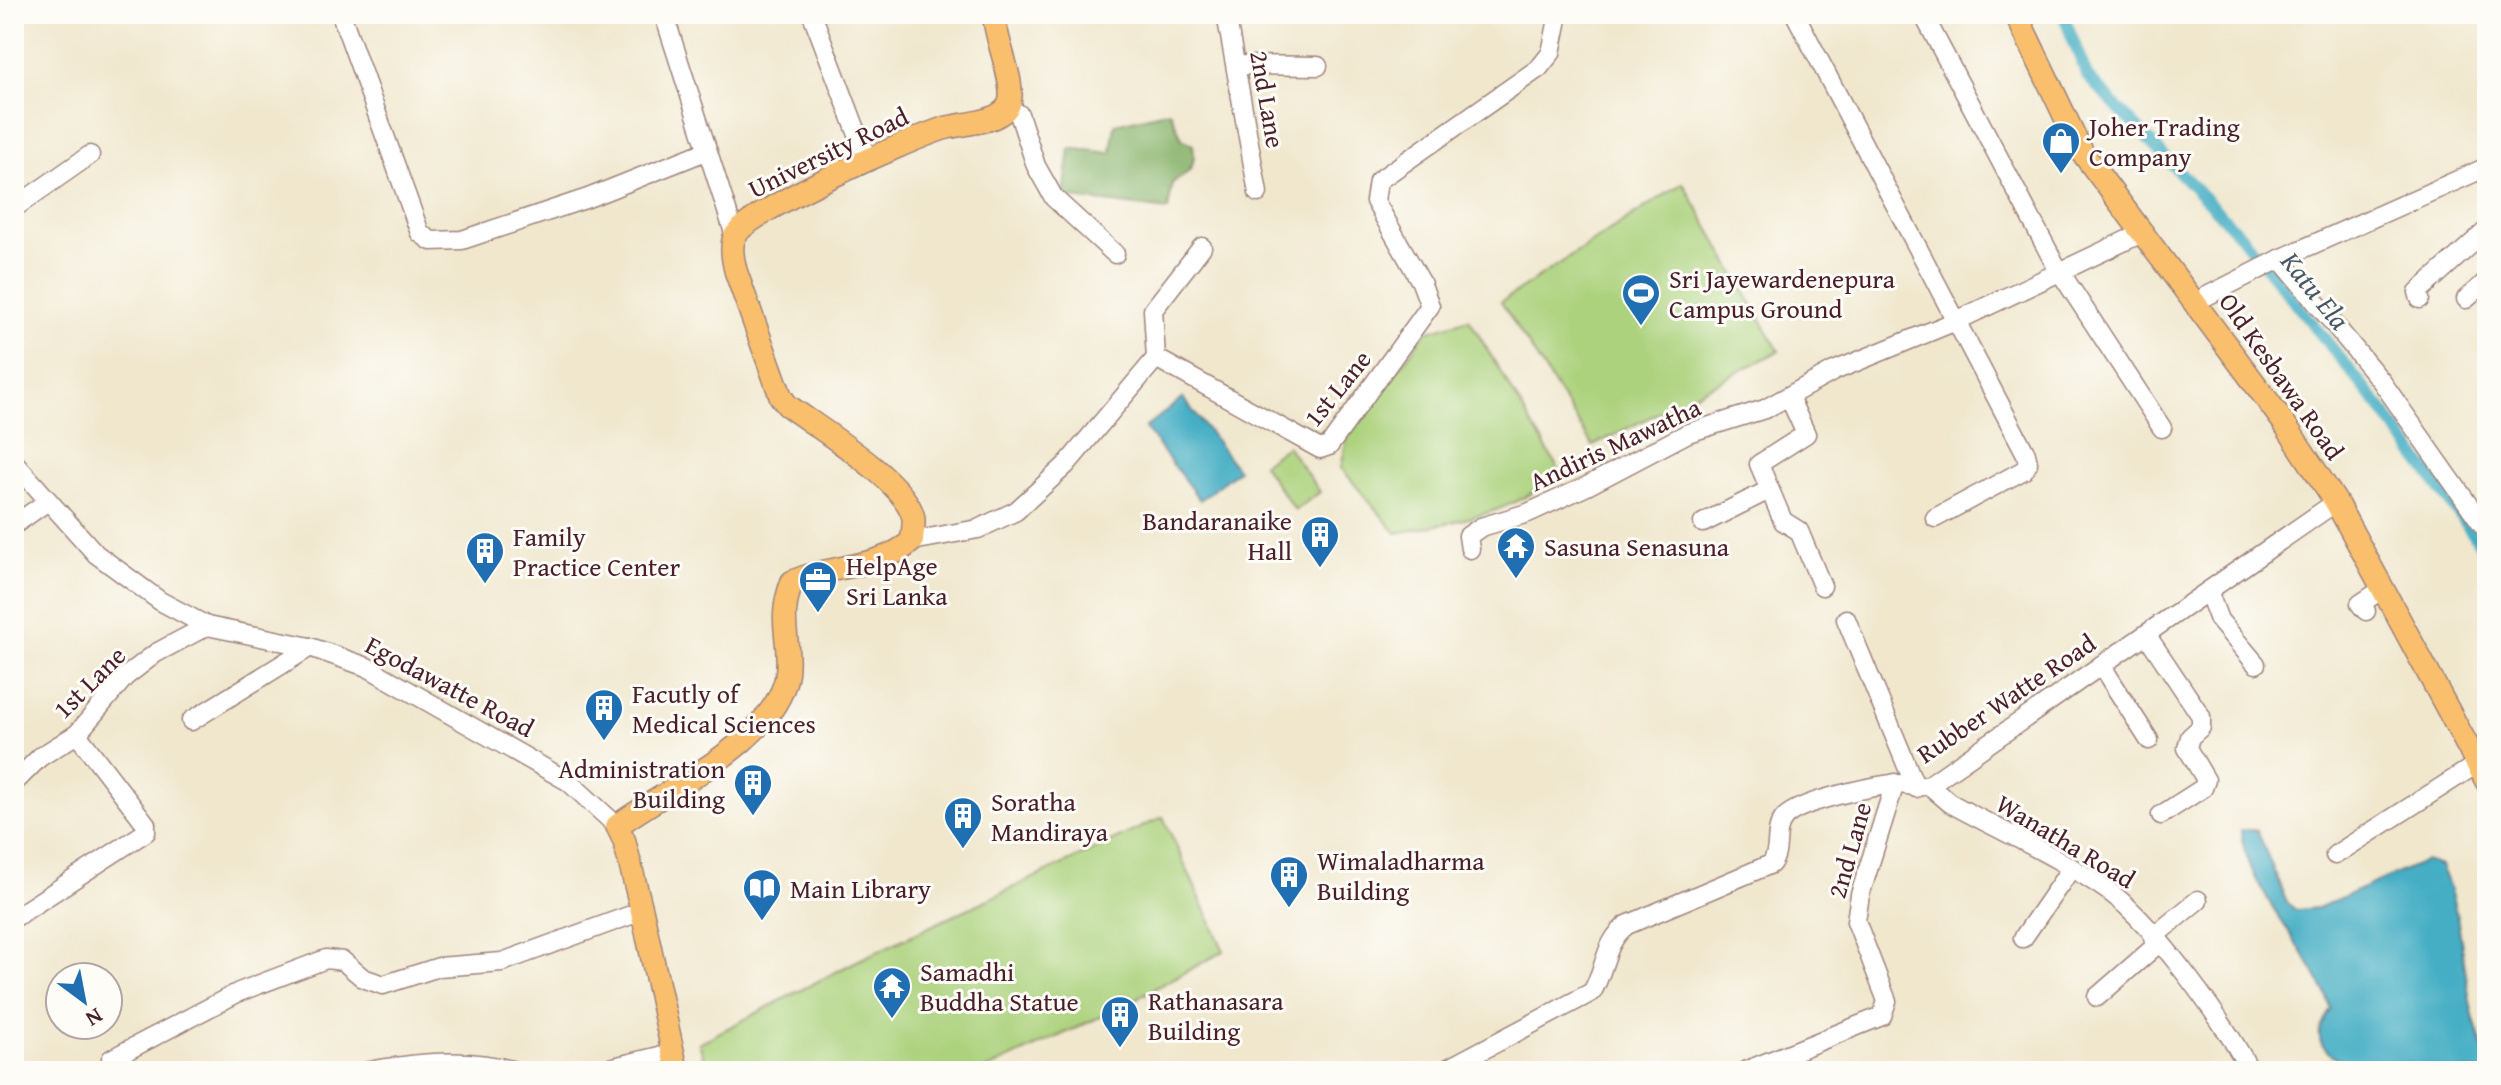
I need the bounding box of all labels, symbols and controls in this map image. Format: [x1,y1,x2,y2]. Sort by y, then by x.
street label: 2nd Lane [1240,47,1296,151]
street label: University Road [741,96,915,208]
place label: Joher Trading Company [2086,107,2240,176]
shop icon: Joher Trading Company [2040,120,2082,175]
water label: Katu Ela [2271,241,2360,338]
place label: Sri Jayewardenepura Campus Ground [1669,259,1896,328]
sports icon: Sri Jayewardenepura Campus Ground [1620,272,1662,327]
street label: Old Kesbawa Road [2210,284,2354,468]
street label: 1st Lane [1294,341,1380,435]
street label: Andiris Mawatha [1523,387,1708,501]
place label: Bandaranaike Hall [1142,501,1292,570]
building icon: Bandaranaike Hall [1299,514,1341,569]
place label: Family Practice Center [513,517,680,586]
temple icon: Sasuna Senasuna [1495,525,1537,580]
place label: Sasuna Senasuna [1544,527,1730,566]
building icon: Family Practice Center [464,530,506,585]
place label: HelpAge Sri Lanka [846,546,948,615]
office icon: HelpAge Sri Lanka [797,559,839,614]
street label: Rubber Watte Road [1909,623,2103,773]
street label: Egodawatte Road [359,625,541,747]
street label: 1st Lane [44,637,134,727]
place label: Facutly of Medical Sciences [632,674,816,743]
building icon: Facutly of Medical Sciences [583,687,625,742]
place label: Administration Building [558,749,725,818]
building icon: Administration Building [732,762,774,817]
place label: Soratha Mandiraya [991,782,1109,851]
street label: Wanatha Road [1989,784,2143,898]
building icon: Soratha Mandiraya [942,795,984,850]
street label: 2nd Lane [1817,797,1881,903]
place label: Wimaladharma Building [1317,841,1485,910]
building icon: Wimaladharma Building [1268,854,1310,909]
library icon: Main Library [741,867,783,922]
place label: Main Library [790,869,931,908]
place label: Samadhi Buddha Statue [920,952,1079,1021]
north arrow [44,961,124,1041]
temple icon: Samadhi Buddha Statue [871,965,913,1020]
place label: Rathanasara Building [1148,981,1284,1050]
building icon: Rathanasara Building [1099,994,1141,1049]
text: N [80,1000,109,1036]

